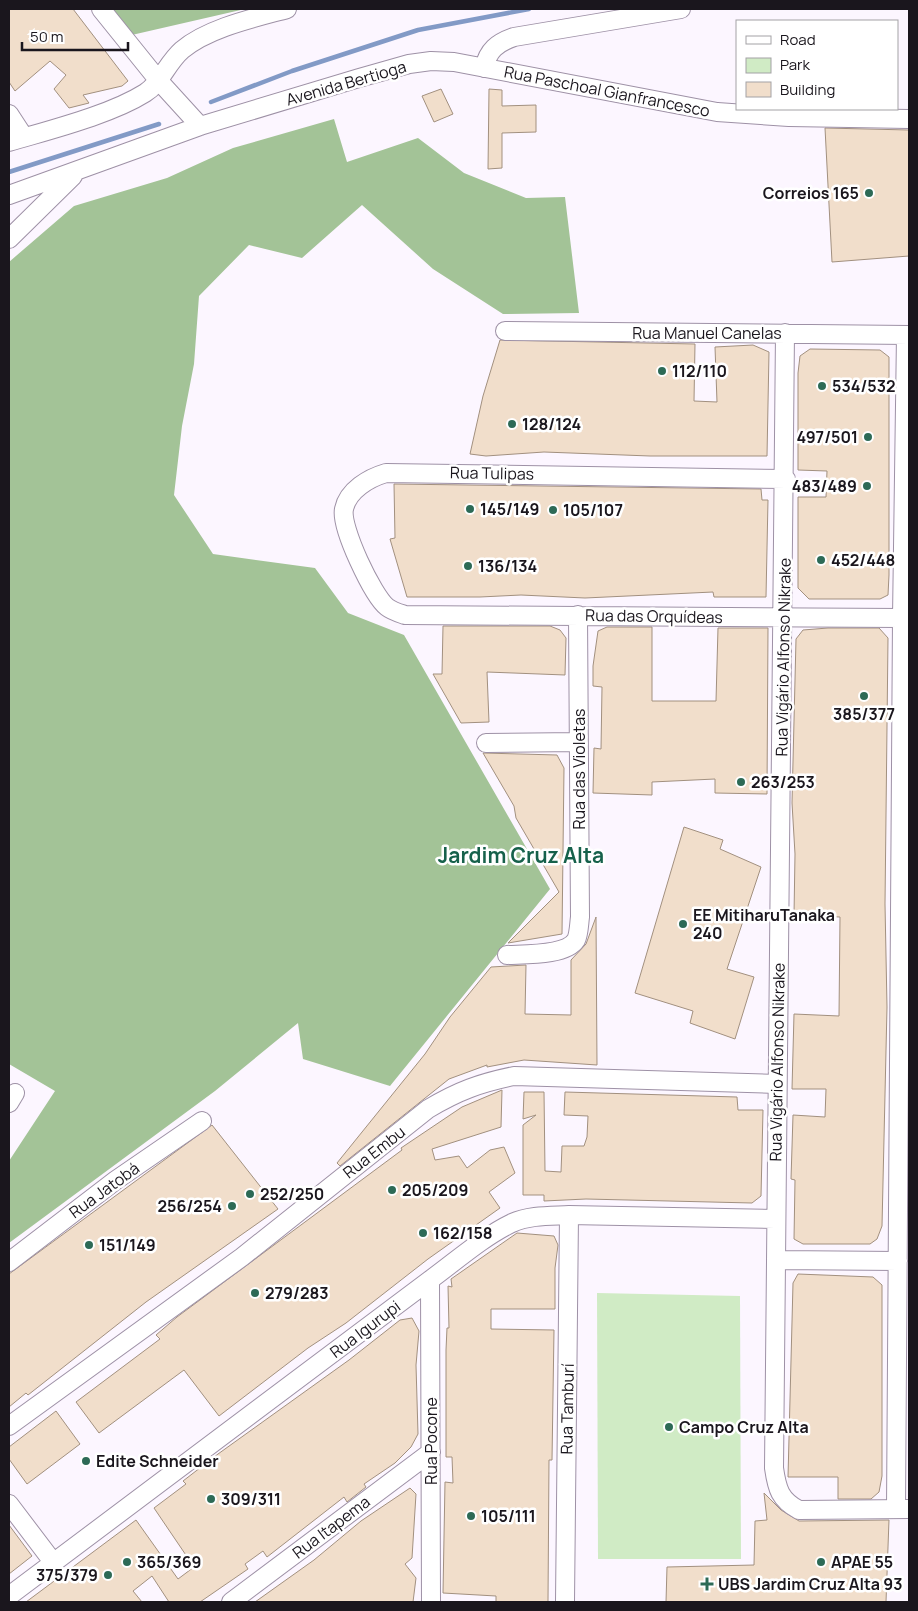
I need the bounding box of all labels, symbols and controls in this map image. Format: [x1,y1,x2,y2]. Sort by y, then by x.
scale bar [22,20,129,52]
legend [736,20,898,110]
text: 50 m [30,26,64,47]
text: Road [780,29,816,50]
text: Park [780,54,810,75]
street label: Avenida Bertioga [283,55,409,111]
street label: Rua Paschoal Gianfrancesco [502,60,712,122]
text: Building [780,79,835,100]
place label: Correios 165 [763,182,859,204]
marker: Correios 165 [863,187,875,199]
street label: Rua Manuel Canelas [632,322,782,344]
place label: 112/110 [672,360,727,382]
marker: 112/110 [656,365,668,377]
place label: 534/532 [832,375,896,397]
marker: 534/532 [816,380,828,392]
place label: 128/124 [522,413,581,435]
marker: 128/124 [506,418,518,430]
place label: 497/501 [796,426,858,448]
marker: 497/501 [862,431,874,443]
street label: Rua Tulipas [450,461,534,485]
place label: 483/489 [792,475,857,497]
marker: 483/489 [861,480,873,492]
place label: 145/149 [480,498,539,520]
place label: 105/107 [563,499,623,521]
marker: 145/149 [464,503,476,515]
marker: 105/107 [547,504,559,516]
place label: 452/448 [831,549,895,571]
marker: 452/448 [815,554,827,566]
place label: 136/134 [478,555,537,577]
street label: Rua Vigário Alfonso Nikrake [770,558,796,756]
marker: 136/134 [462,560,474,572]
street label: Rua das Orquídeas [585,604,723,628]
marker: 385/377 [858,690,870,702]
place label: 385/377 [833,703,895,725]
street label: Rua das Violetas [568,709,590,829]
place label: 263/253 [751,771,815,793]
marker: 263/253 [735,776,747,788]
district label: Jardim Cruz Alta [438,841,604,869]
place label: EE MitiharuTanaka 240 [693,904,835,944]
marker: EE MitiharuTanaka 240 [677,918,689,930]
street label: Rua Vigário Alfonso Nikrake [764,963,790,1161]
street label: Rua Embu [338,1121,410,1183]
street label: Rua Jatobá [64,1157,144,1223]
place label: 205/209 [402,1179,468,1201]
place label: 252/250 [260,1183,324,1205]
marker: 205/209 [386,1184,398,1196]
marker: 252/250 [244,1188,256,1200]
place label: 256/254 [158,1195,222,1217]
marker: 256/254 [226,1200,238,1212]
place label: 162/158 [433,1222,493,1244]
marker: 162/158 [417,1227,429,1239]
place label: 151/149 [99,1234,156,1256]
marker: 151/149 [83,1239,95,1251]
place label: 279/283 [265,1282,329,1304]
marker: 279/283 [249,1287,261,1299]
street label: Rua Igurupi [325,1295,405,1363]
street label: Rua Tamburí [555,1363,579,1455]
street label: Rua Pocone [420,1397,442,1485]
place label: Campo Cruz Alta [679,1416,809,1438]
marker: Campo Cruz Alta [663,1421,675,1433]
place label: Edite Schneider [96,1450,219,1472]
marker: Edite Schneider [80,1455,92,1467]
place label: 309/311 [221,1488,281,1510]
street label: Rua Itapema [288,1491,374,1563]
marker: 309/311 [205,1493,217,1505]
place label: 105/111 [481,1505,536,1527]
marker: 105/111 [465,1510,477,1522]
place label: 365/369 [137,1551,201,1573]
place label: APAE 55 [831,1551,893,1573]
marker: 365/369 [121,1556,133,1568]
marker: APAE 55 [815,1556,827,1568]
place label: 375/379 [36,1564,98,1586]
marker: 375/379 [102,1569,114,1581]
place label: UBS Jardim Cruz Alta 93 [718,1573,902,1595]
marker: UBS Jardim Cruz Alta 93 [700,1577,714,1591]

